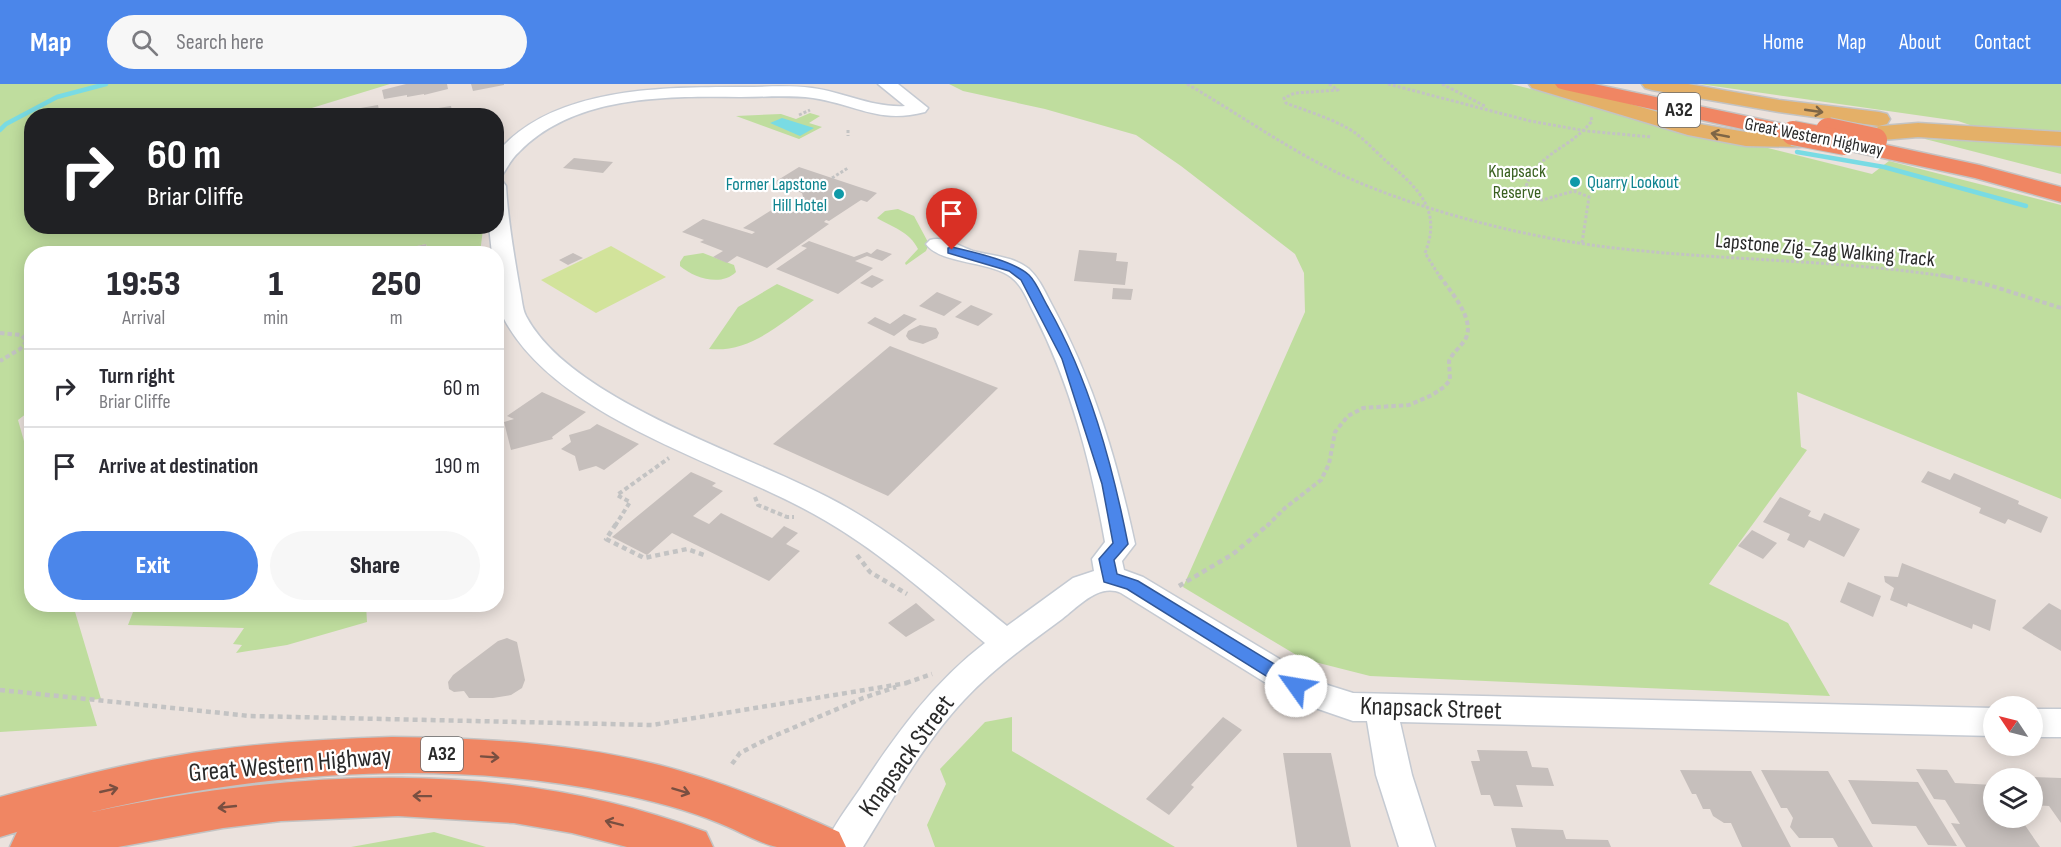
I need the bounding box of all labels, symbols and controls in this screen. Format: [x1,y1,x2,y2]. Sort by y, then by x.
search box [107,15,527,69]
text: Map [30,26,71,59]
icon: search [128,26,161,59]
text: Search here [176,29,264,56]
text: Home [1763,30,1804,55]
text: Map [1837,30,1866,55]
text: About [1899,30,1941,55]
text: Contact [1974,30,2031,55]
road number: A32 [1658,93,1700,127]
one-way arrow [1803,105,1823,116]
street label: Great Western Highway [1743,113,1885,161]
one-way arrow [1710,129,1730,140]
text: 60 m [147,130,221,181]
icon: right [48,132,126,210]
park label: Knapsack Reserve [1488,161,1546,203]
place label: Quarry Lookout [1587,172,1680,193]
place label: Former Lapstone Hill Hotel [726,174,827,216]
marker: Quarry Lookout [1568,175,1582,189]
text: Briar Cliffe [147,181,244,213]
marker: Former Lapstone Hill Hotel [832,187,846,201]
pin [926,188,977,250]
icon: arrive [935,197,968,230]
street label: Lapstone Zig-Zag Walking Track [1714,228,1936,272]
text: 19:53 [107,263,181,306]
text: 1 [268,263,283,306]
text: 250 [371,263,421,306]
text: Arrival [122,306,165,330]
text: min [263,306,288,330]
text: m [390,306,403,330]
text: Turn right [99,363,175,390]
icon: right [48,372,81,405]
text: 60 m [443,375,480,402]
text: Briar Cliffe [99,390,171,414]
icon: arrive [48,450,81,483]
text: Arrive at destination [99,453,258,480]
text: 190 m [435,453,480,480]
button: Exit [48,531,258,600]
button: Share [270,531,480,600]
position arrow [1264,654,1328,718]
street label: Knapsack Street [853,689,961,823]
street label: Knapsack Street [1359,691,1503,727]
north arrow [1983,696,2043,756]
map controls [1983,696,2043,828]
road number: A32 [421,737,463,771]
street label: Great Western Highway [187,741,393,789]
one-way arrow [479,752,499,763]
button: layers [1983,768,2043,828]
one-way arrow [98,784,118,795]
one-way arrow [671,786,690,797]
one-way arrow [412,790,432,802]
one-way arrow [218,802,237,813]
one-way arrow [605,817,624,829]

